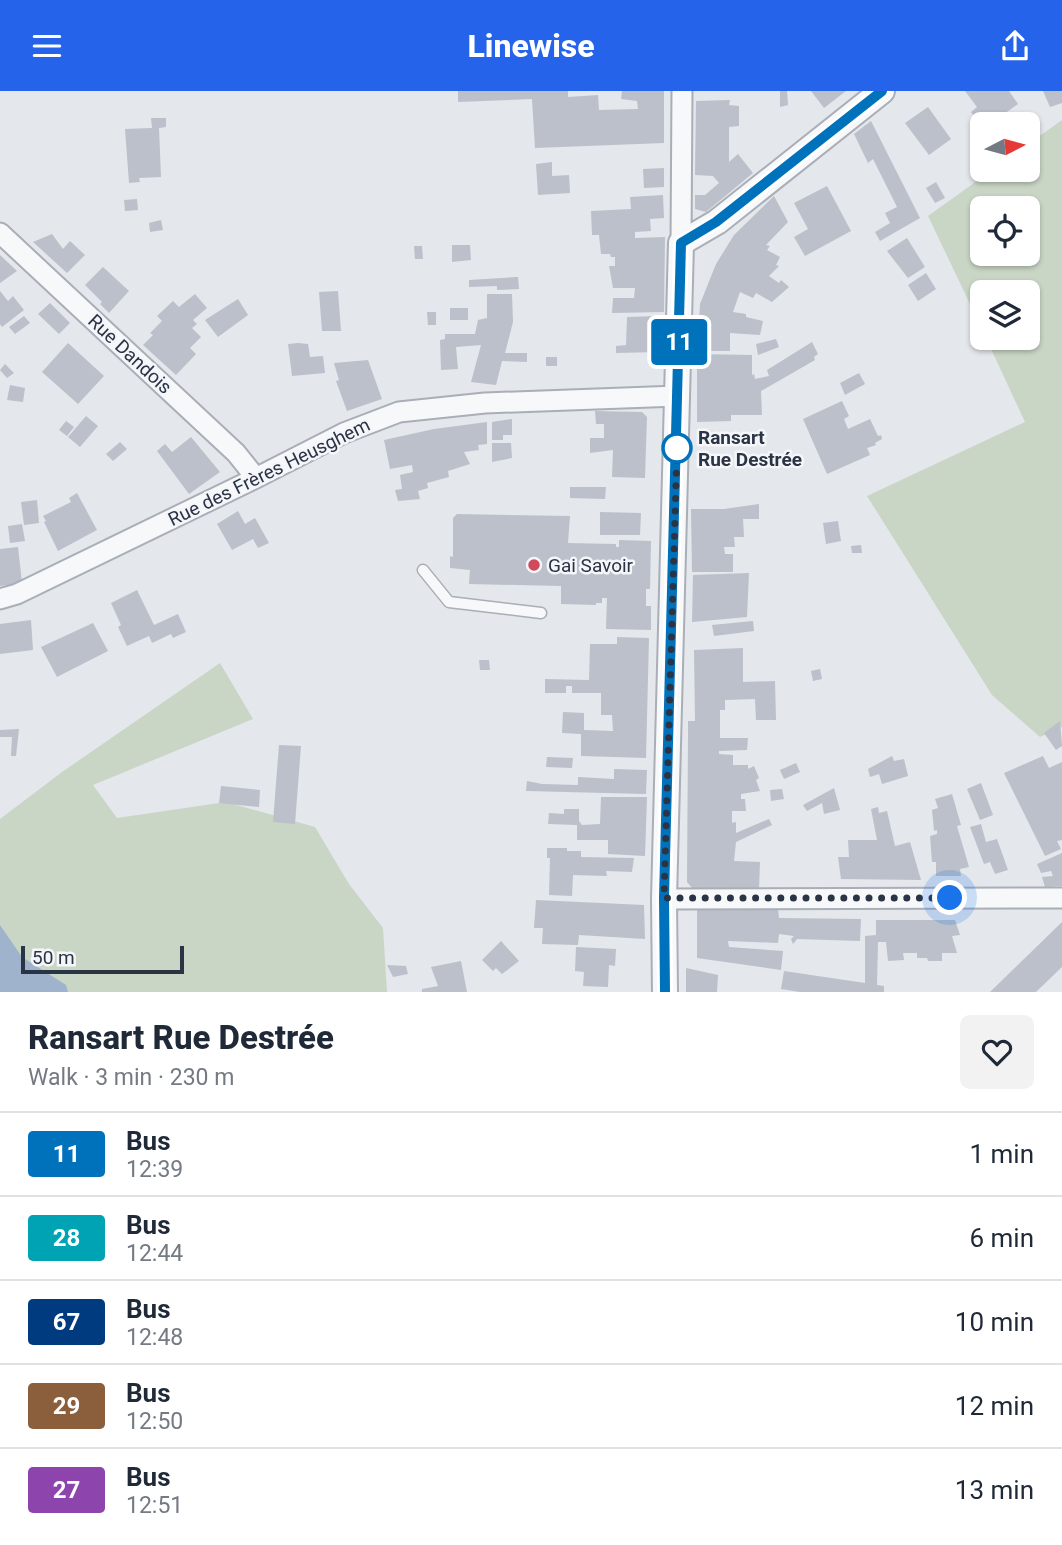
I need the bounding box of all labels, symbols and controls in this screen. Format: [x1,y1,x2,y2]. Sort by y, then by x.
icon: menu [28,27,66,65]
text: Linewise [467,27,595,65]
icon: share [996,27,1034,65]
north arrow [970,112,1040,182]
map controls [970,112,1040,350]
button: locate [970,196,1040,266]
button: layers [970,280,1040,350]
street label: Rue Dandois [83,309,177,399]
line badge: 11 [648,319,710,365]
text: 11 [665,328,693,356]
street label: Rue des Frères Heusghem [164,413,374,531]
place label: Ransart Rue Destrée [698,426,802,471]
marker: Ransart Rue Destrée [662,433,692,463]
place label: Gai Savoir [548,554,634,577]
marker: Gai Savoir [526,557,542,573]
your location [932,880,967,915]
scale bar [21,943,184,975]
text: 50 m [32,946,75,969]
button: heart [960,1015,1034,1089]
text: Ransart Rue Destrée [28,1018,334,1057]
text: Walk · 3 min · 230 m [28,1064,234,1091]
text: Bus [126,1126,171,1156]
text: 1 min [969,1139,1034,1169]
text: 11 [53,1140,80,1168]
text: 12:39 [126,1156,183,1183]
text: Bus [126,1210,171,1240]
text: 6 min [969,1223,1034,1253]
text: 28 [53,1224,80,1252]
text: 12:44 [126,1240,183,1267]
text: Bus [126,1294,171,1324]
text: 10 min [955,1307,1034,1337]
text: 67 [53,1308,80,1336]
text: 12:48 [126,1324,183,1351]
text: Bus [126,1378,171,1408]
text: 12 min [955,1391,1034,1421]
text: 29 [53,1392,80,1420]
text: 12:50 [126,1408,183,1435]
text: Bus [126,1462,171,1492]
text: 13 min [955,1475,1034,1505]
text: 27 [53,1476,80,1504]
text: 12:51 [126,1492,183,1519]

